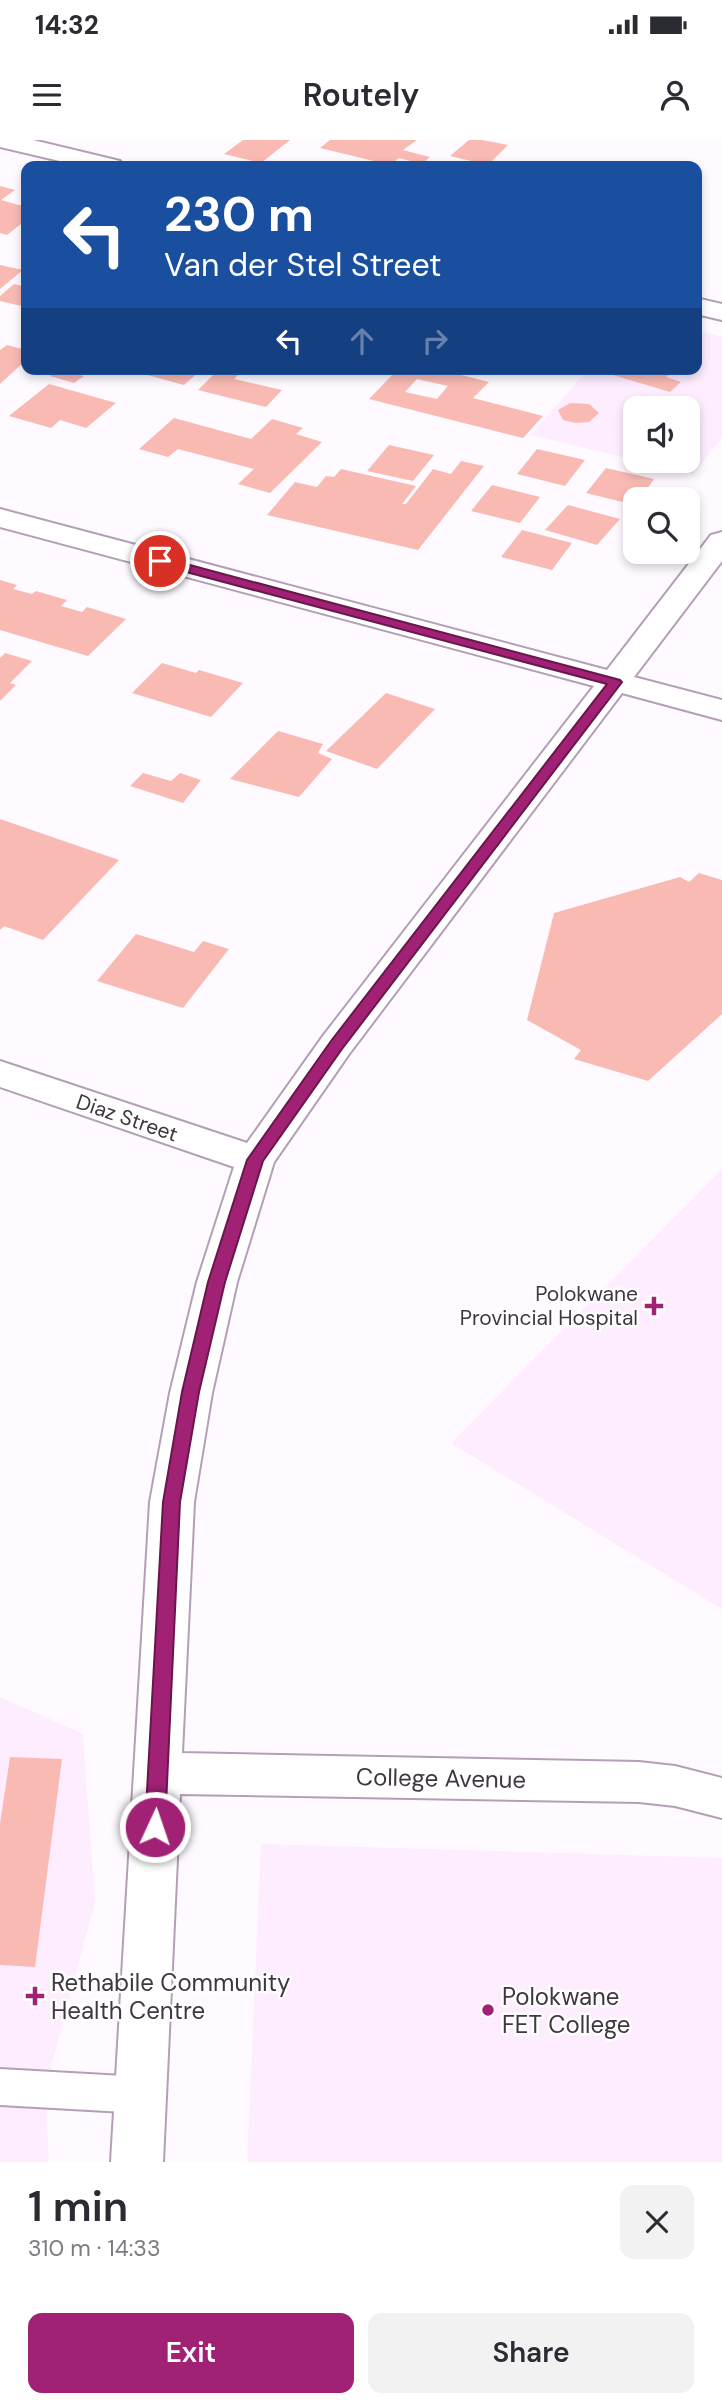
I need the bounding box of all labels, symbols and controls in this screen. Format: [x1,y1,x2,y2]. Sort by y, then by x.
text: 14:32 [35,8,99,42]
text: Routely [303,74,419,116]
icon: menu [28,76,66,114]
icon: person [656,76,694,114]
text: 230 m [164,182,314,246]
icon: left [49,189,140,280]
text: Van der Stel Street [164,244,442,286]
icon: left [270,322,308,360]
icon: ahead [343,322,381,360]
icon: right [416,322,454,360]
map controls [623,396,700,564]
button: sound [623,396,700,473]
button: search [623,487,700,564]
pin [130,531,190,591]
icon: arrive [141,542,179,580]
street label: Diaz Street [72,1088,182,1148]
place label: Polokwane Provincial Hospital [460,1280,638,1332]
marker: Polokwane Provincial Hospital [644,1296,664,1316]
street label: College Avenue [356,1761,526,1795]
position arrow [118,1790,192,1864]
place label: Rethabile Community Health Centre [51,1967,290,2026]
place label: Polokwane FET College [502,1981,631,2040]
marker: Rethabile Community Health Centre [25,1986,45,2006]
marker: Polokwane FET College [480,2002,496,2018]
text: 1 min [28,2179,128,2234]
button: close [620,2185,694,2259]
text: 310 m · 14:33 [28,2233,160,2263]
button: Exit [28,2313,354,2393]
button: Share [368,2313,694,2393]

